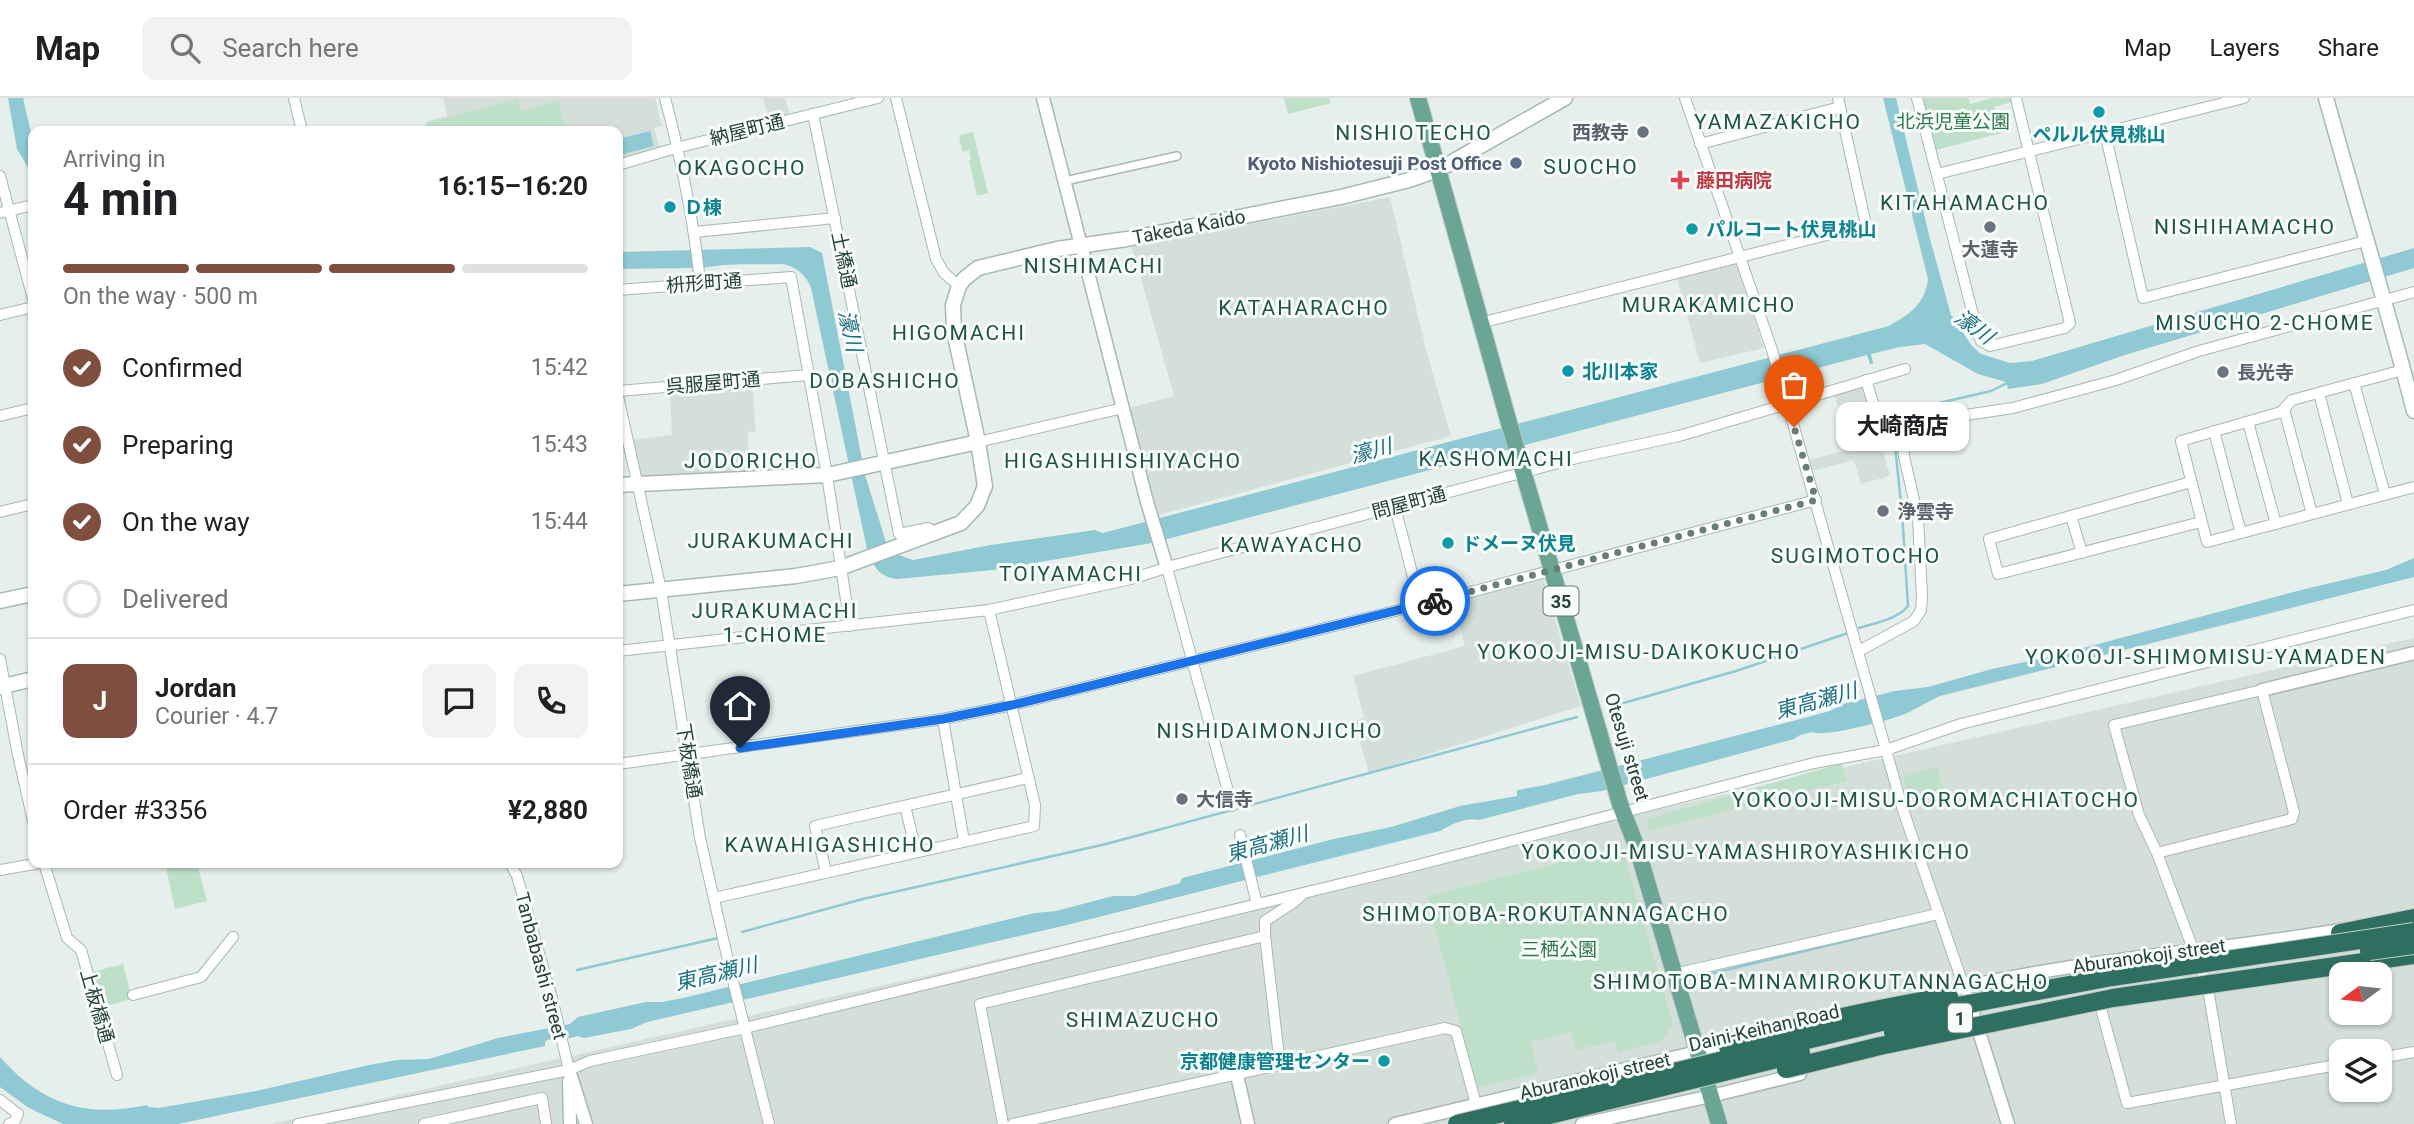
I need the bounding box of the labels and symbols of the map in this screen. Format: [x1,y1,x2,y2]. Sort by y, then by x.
marker: ペルル伏見桃山 [2091,104,2107,120]
street label: 納屋町通 [707,110,787,150]
district label: YAMAZAKICHO [1694,110,1862,134]
park label: 北浜児童公園 [1896,110,2010,133]
district label: NISHIOTECHO [1335,121,1493,145]
place label: 西教寺 [1572,121,1629,144]
place label: ペルル伏見桃山 [2032,123,2166,146]
marker: 西教寺 [1635,124,1651,140]
place label: Kyoto Nishiotesuji Post Office [1247,152,1502,175]
marker: Kyoto Nishiotesuji Post Office [1508,155,1524,171]
district label: SUOCHO [1543,155,1639,179]
district label: OKAGOCHO [677,156,807,180]
place label: 藤田病院 [1696,169,1772,192]
marker: 藤田病院 [1670,170,1690,190]
district label: KITAHAMACHO [1880,191,2050,215]
place label: Ｄ棟 [684,196,722,219]
marker: Ｄ棟 [662,199,678,215]
street label: Takeda Kaido [1131,205,1247,249]
district label: NISHIHAMACHO [2154,215,2336,239]
place label: パルコート伏見桃山 [1706,218,1877,241]
marker: 大蓮寺 [1982,219,1998,235]
marker: パルコート伏見桃山 [1684,221,1700,237]
street label: 土橋通 [827,230,861,290]
place label: 大蓮寺 [1961,238,2019,261]
district label: NISHIMACHI [1024,254,1164,278]
street label: 枡形町通 [665,269,743,297]
district label: MURAKAMICHO [1622,293,1796,317]
district label: KATAHARACHO [1218,296,1390,320]
water label: 濠川 [1950,305,2000,350]
water label: 濠川 [834,308,867,356]
district label: MISUCHO 2-CHOME [2155,311,2375,335]
district label: HIGOMACHI [892,321,1026,345]
pin [1764,355,1824,427]
place label: 北川本家 [1582,360,1658,383]
place label: 長光寺 [2237,361,2294,384]
marker: 北川本家 [1560,363,1576,379]
marker: 長光寺 [2215,364,2231,380]
street label: 呉服屋町通 [665,367,761,399]
district label: DOBASHICHO [809,369,961,393]
callout: 大崎商店 [1836,402,1969,452]
water label: 濠川 [1348,433,1396,468]
district label: KASHOMACHI [1418,447,1574,471]
district label: JODORICHO [684,449,818,473]
district label: HIGASHIHISHIYACHO [1004,449,1242,473]
street label: 問屋町通 [1369,482,1449,524]
place label: 浄雲寺 [1897,500,1954,523]
marker: 浄雲寺 [1875,503,1891,519]
district label: JURAKUMACHI [687,529,855,553]
place label: ドメーヌ伏見 [1462,532,1576,555]
district label: KAWAYACHO [1220,533,1364,557]
marker: ドメーヌ伏見 [1440,535,1456,551]
district label: SUGIMOTOCHO [1771,544,1941,568]
district label: TOIYAMACHI [999,562,1143,586]
courier [1400,566,1470,636]
road number: 35 [1544,587,1578,616]
district label: JURAKUMACHI 1-CHOME [691,599,859,647]
district label: YOKOOJI-MISU-DAIKOKUCHO [1477,640,1801,664]
district label: YOKOOJI-SHIMOMISU-YAMADEN [2025,645,2387,669]
pin [710,676,770,748]
water label: 東高瀬川 [1772,678,1862,723]
street label: Otesuji street [1600,690,1654,804]
district label: NISHIDAIMONJICHO [1157,719,1384,743]
street label: 下板橋通 [672,722,706,800]
place label: 大信寺 [1196,788,1253,811]
district label: YOKOOJI-MISU-DOROMACHIATOCHO [1732,788,2140,812]
marker: 大信寺 [1174,791,1190,807]
water label: 東高瀬川 [1223,821,1313,866]
district label: KAWAHIGASHICHO [724,833,936,857]
district label: YOKOOJI-MISU-YAMASHIROYASHIKICHO [1521,840,1971,864]
street label: Tanbabashi street [510,890,572,1042]
district label: SHIMOTOBA-ROKUTANNAGACHO [1362,902,1730,926]
street label: Aburanokoji street [2071,934,2227,978]
park label: 三栖公園 [1521,938,1597,961]
water label: 東高瀬川 [672,952,762,995]
north arrow [2329,962,2392,1026]
street label: 上板橋通 [75,966,119,1046]
district label: SHIMOTOBA-MINAMIROKUTANNAGACHO [1593,970,2049,994]
street label: Daini-Keihan Road [1687,999,1841,1057]
road number: 1 [1948,1003,1972,1032]
district label: SHIMAZUCHO [1066,1008,1220,1032]
street label: Aburanokoji street [1517,1047,1673,1105]
place label: 京都健康管理センター [1180,1050,1370,1073]
marker: 京都健康管理センター [1376,1053,1392,1069]

